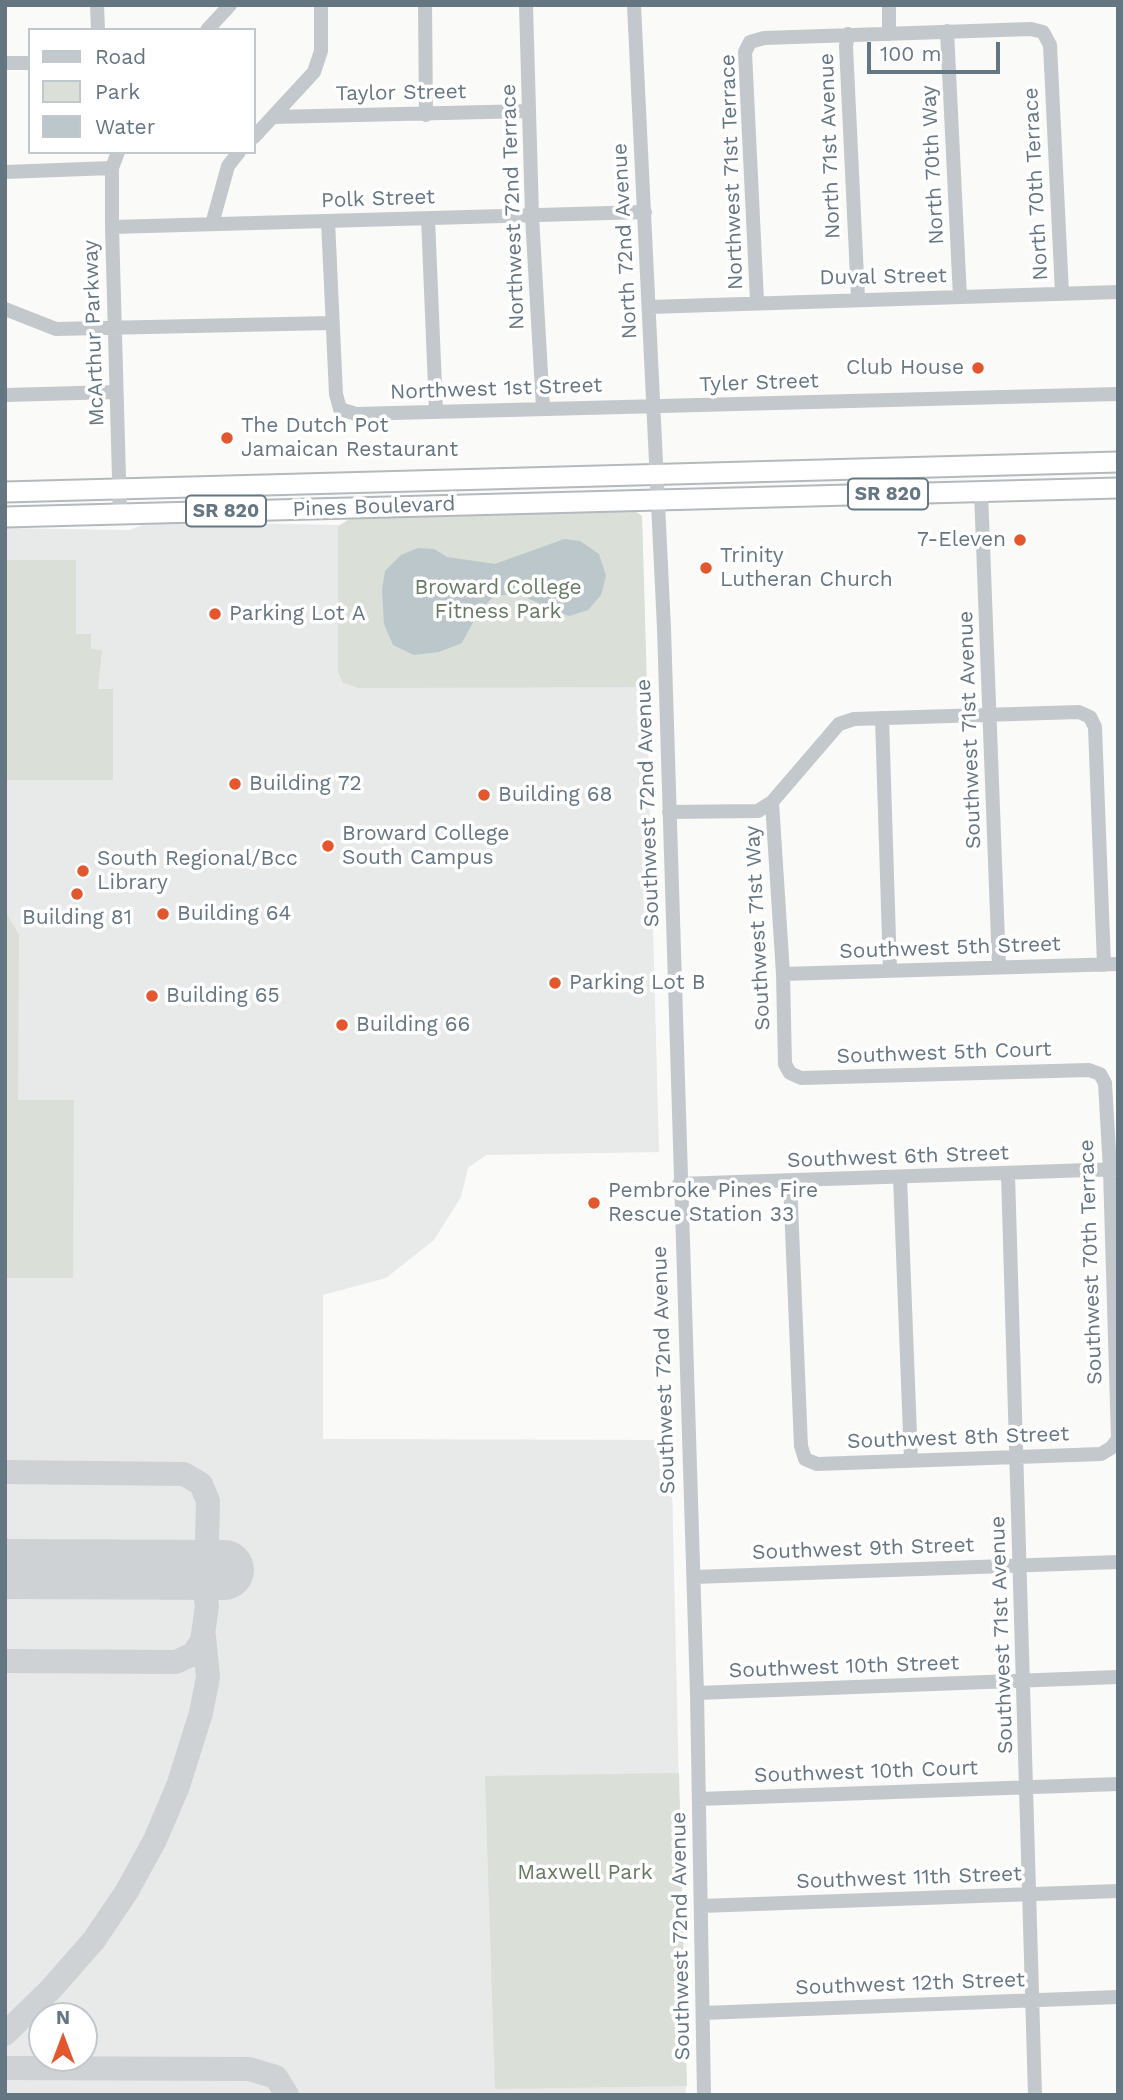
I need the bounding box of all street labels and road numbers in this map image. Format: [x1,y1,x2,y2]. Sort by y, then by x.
street label: North 71st Avenue [814,53,846,239]
street label: Northwest 71st Terrace [715,54,749,290]
street label: Taylor Street [335,79,467,107]
street label: Northwest 72nd Terrace [496,84,530,330]
street label: North 70th Way [916,85,950,245]
street label: North 70th Terrace [1018,87,1054,281]
street label: North 72nd Avenue [607,142,643,340]
street label: Polk Street [321,184,435,214]
street label: McArthur Parkway [78,239,110,427]
street label: Duval Street [819,263,947,291]
street label: Tyler Street [699,368,819,398]
street label: Northwest 1st Street [390,373,602,405]
road number: SR 820 [848,478,928,509]
street label: Pines Boulevard [292,492,456,522]
road number: SR 820 [186,496,266,526]
street label: Southwest 71st Avenue [953,610,987,850]
street label: Southwest 72nd Avenue [631,678,665,928]
street label: Southwest 71st Way [740,825,776,1031]
street label: Southwest 5th Street [839,932,1061,964]
street label: Southwest 5th Court [836,1037,1052,1069]
street label: Southwest 70th Terrace [1074,1139,1108,1385]
street label: Southwest 6th Street [787,1141,1009,1173]
street label: Southwest 72nd Avenue [647,1245,681,1495]
street label: Southwest 8th Street [847,1422,1069,1454]
street label: Southwest 71st Avenue [985,1515,1019,1755]
street label: Southwest 9th Street [752,1533,974,1565]
street label: Southwest 10th Street [728,1650,960,1684]
street label: Southwest 10th Court [754,1756,978,1788]
street label: Southwest 72nd Avenue [666,1811,696,2061]
street label: Southwest 11th Street [796,1861,1022,1895]
street label: Southwest 12th Street [795,1967,1025,2001]

